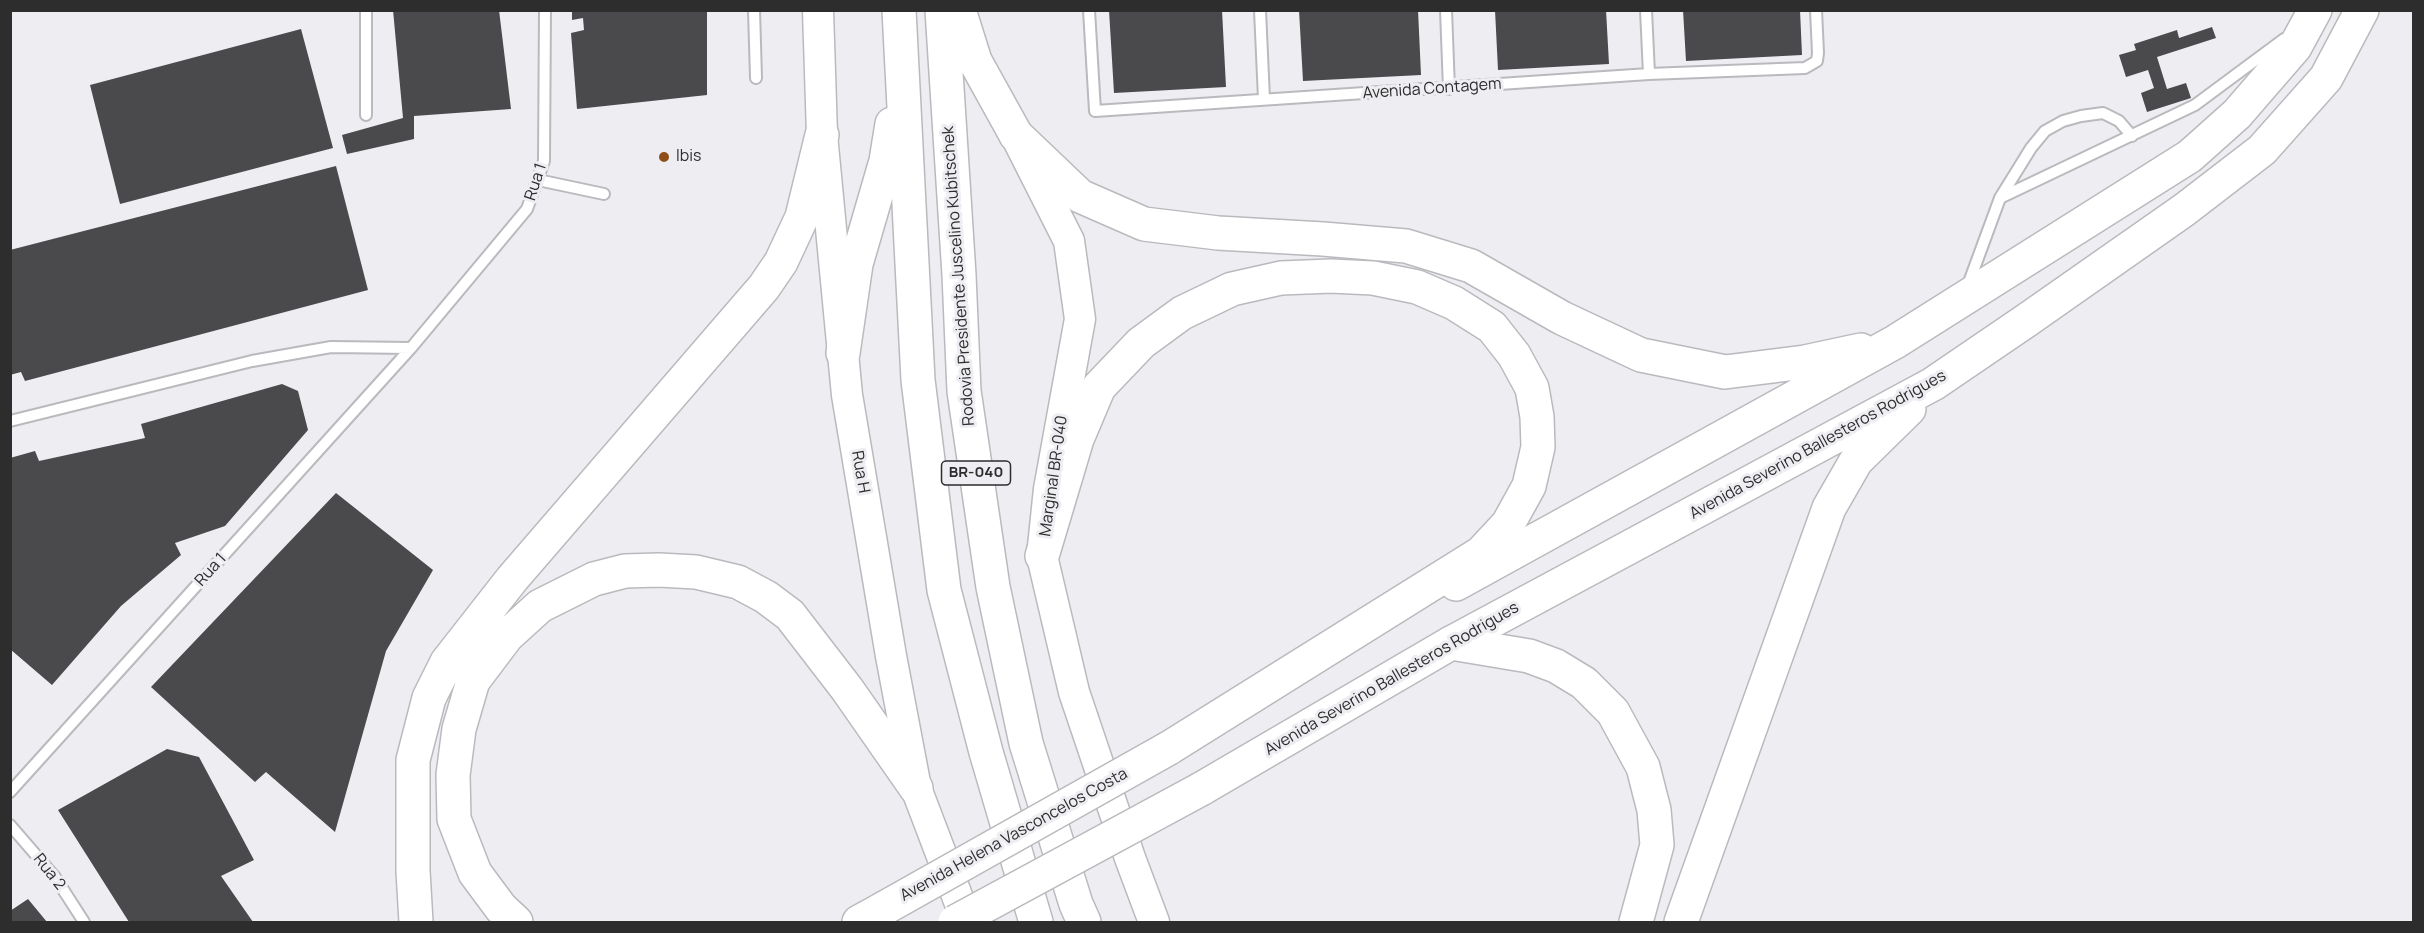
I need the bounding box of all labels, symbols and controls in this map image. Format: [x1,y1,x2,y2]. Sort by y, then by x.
street label: Avenida Contagem [1362,75,1502,103]
street label: Rodovia Presidente Juscelino Kubitschek [939,125,979,427]
place label: Ibis [676,147,701,167]
marker: Ibis [657,150,671,164]
street label: Rua 1 [521,161,551,203]
street label: Avenida Severino Ballesteros Rodrigues [1686,366,1950,524]
street label: Marginal BR-040 [1036,414,1072,538]
street label: Rua H [847,449,873,495]
road number: BR-040 [942,461,1010,485]
street label: Rua 1 [191,549,231,591]
street label: Avenida Severino Ballesteros Rodrigues [1262,598,1522,760]
street label: Avenida Helena Vasconcelos Costa [897,764,1131,906]
street label: Rua 2 [29,850,69,894]

